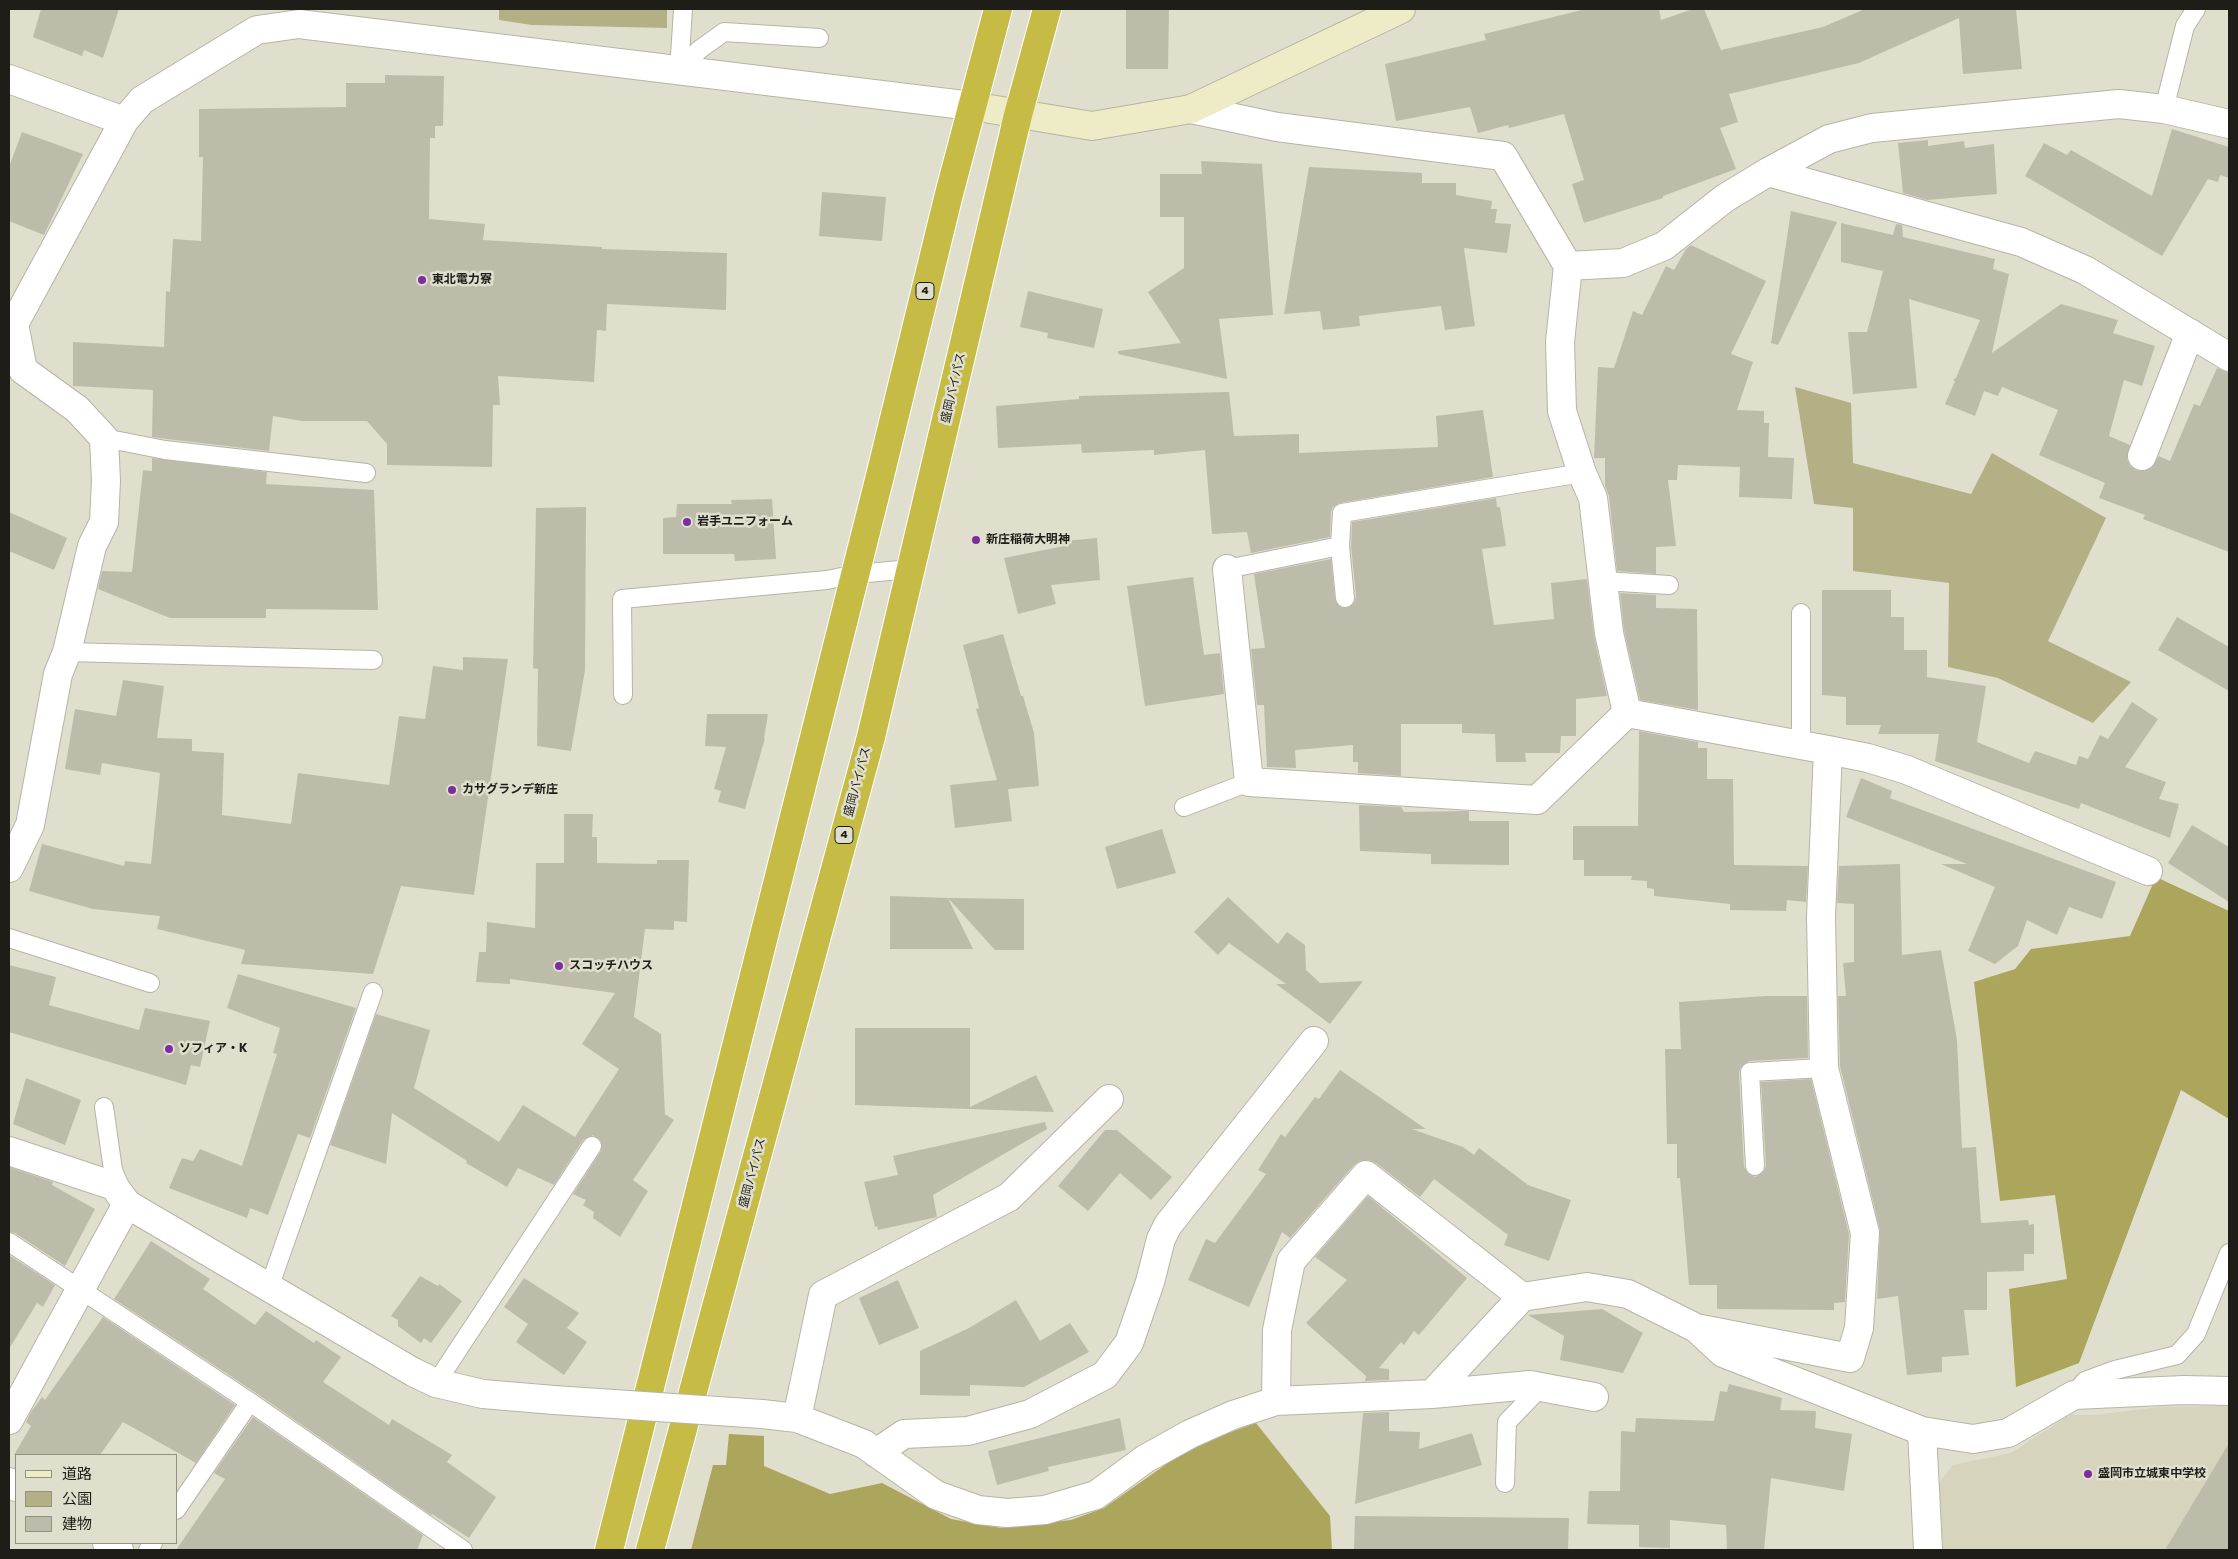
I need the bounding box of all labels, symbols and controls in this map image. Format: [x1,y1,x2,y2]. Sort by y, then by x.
place label: 東北電力寮 [432,273,492,287]
marker: 東北電力寮 [416,274,428,286]
road number: 4 [916,282,934,300]
street label: 盛岡バイパス [939,351,969,425]
place label: 岩手ユニフォーム [697,515,793,529]
marker: 岩手ユニフォーム [681,516,693,528]
place label: 新庄稲荷大明神 [986,533,1070,547]
marker: 新庄稲荷大明神 [970,534,982,546]
street label: 盛岡バイパス [842,745,874,819]
place label: カサグランデ新庄 [462,783,558,797]
marker: カサグランデ新庄 [446,784,458,796]
road number: 4 [835,826,853,844]
place label: スコッチハウス [569,959,653,973]
marker: スコッチハウス [553,960,565,972]
place label: ソフィア・K [179,1042,247,1056]
marker: ソフィア・K [163,1043,175,1055]
street label: 盛岡バイパス [737,1136,769,1210]
legend [15,1454,178,1544]
text: 道路 [62,1463,92,1484]
place label: 盛岡市立城東中学校 [2098,1467,2206,1481]
marker: 盛岡市立城東中学校 [2082,1468,2094,1480]
text: 公園 [62,1488,92,1509]
text: 建物 [62,1513,92,1534]

